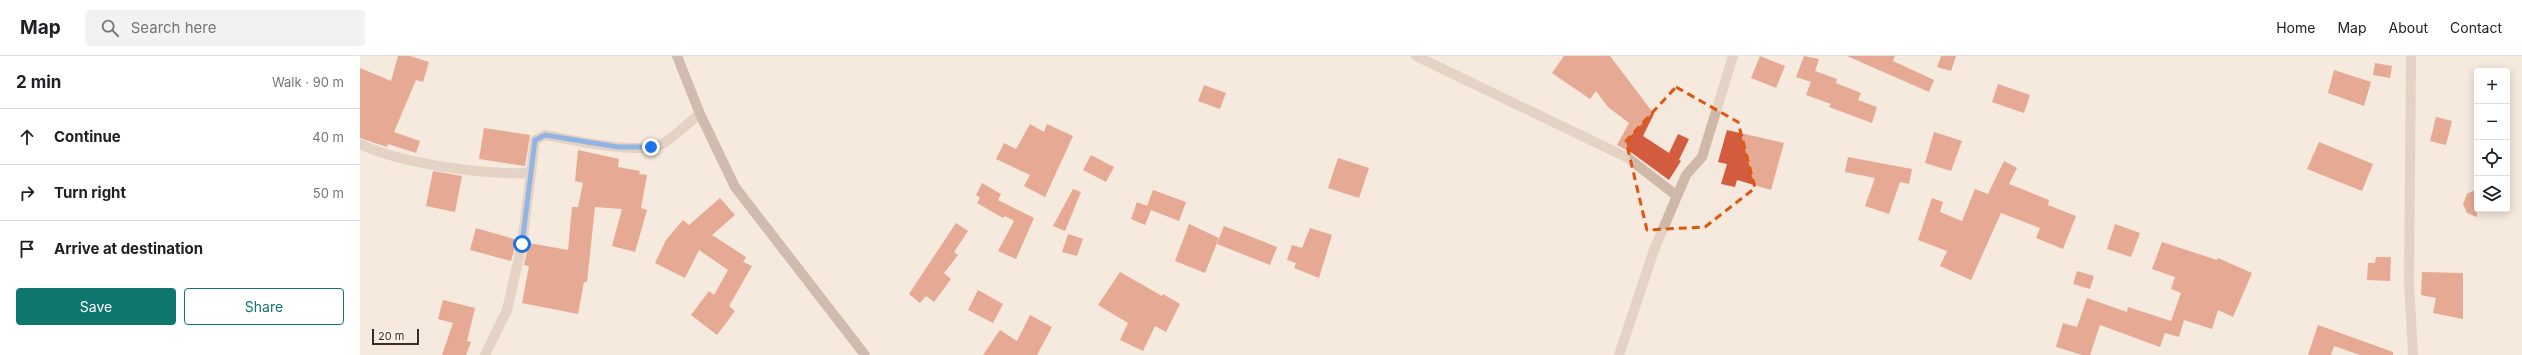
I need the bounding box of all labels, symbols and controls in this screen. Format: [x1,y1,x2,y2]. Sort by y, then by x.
search box [85,10,365,46]
text: Map [20,16,61,39]
icon: search [99,17,121,39]
text: Search here [131,18,216,37]
text: Home [2276,19,2315,36]
text: Map [2337,19,2367,36]
text: About [2389,19,2428,36]
text: Contact [2450,19,2502,36]
map controls [2474,68,2510,212]
button: + [2474,68,2510,104]
text: 2 min [16,72,61,92]
text: Walk · 90 m [272,74,344,90]
button: − [2474,104,2510,140]
icon: ahead [16,126,38,148]
text: Continue [54,127,121,146]
text: 40 m [312,129,344,145]
route end [642,138,660,156]
button: locate [2474,140,2510,176]
button: layers [2474,176,2510,212]
icon: right [16,182,38,204]
text: Turn right [54,183,126,202]
text: 50 m [313,185,344,201]
route start [513,235,531,253]
icon: arrive [16,238,38,260]
text: Arrive at destination [54,239,203,258]
button: Save [16,288,176,325]
button: Share [184,288,344,325]
scale bar [372,327,419,346]
text: 20 m [378,329,404,343]

